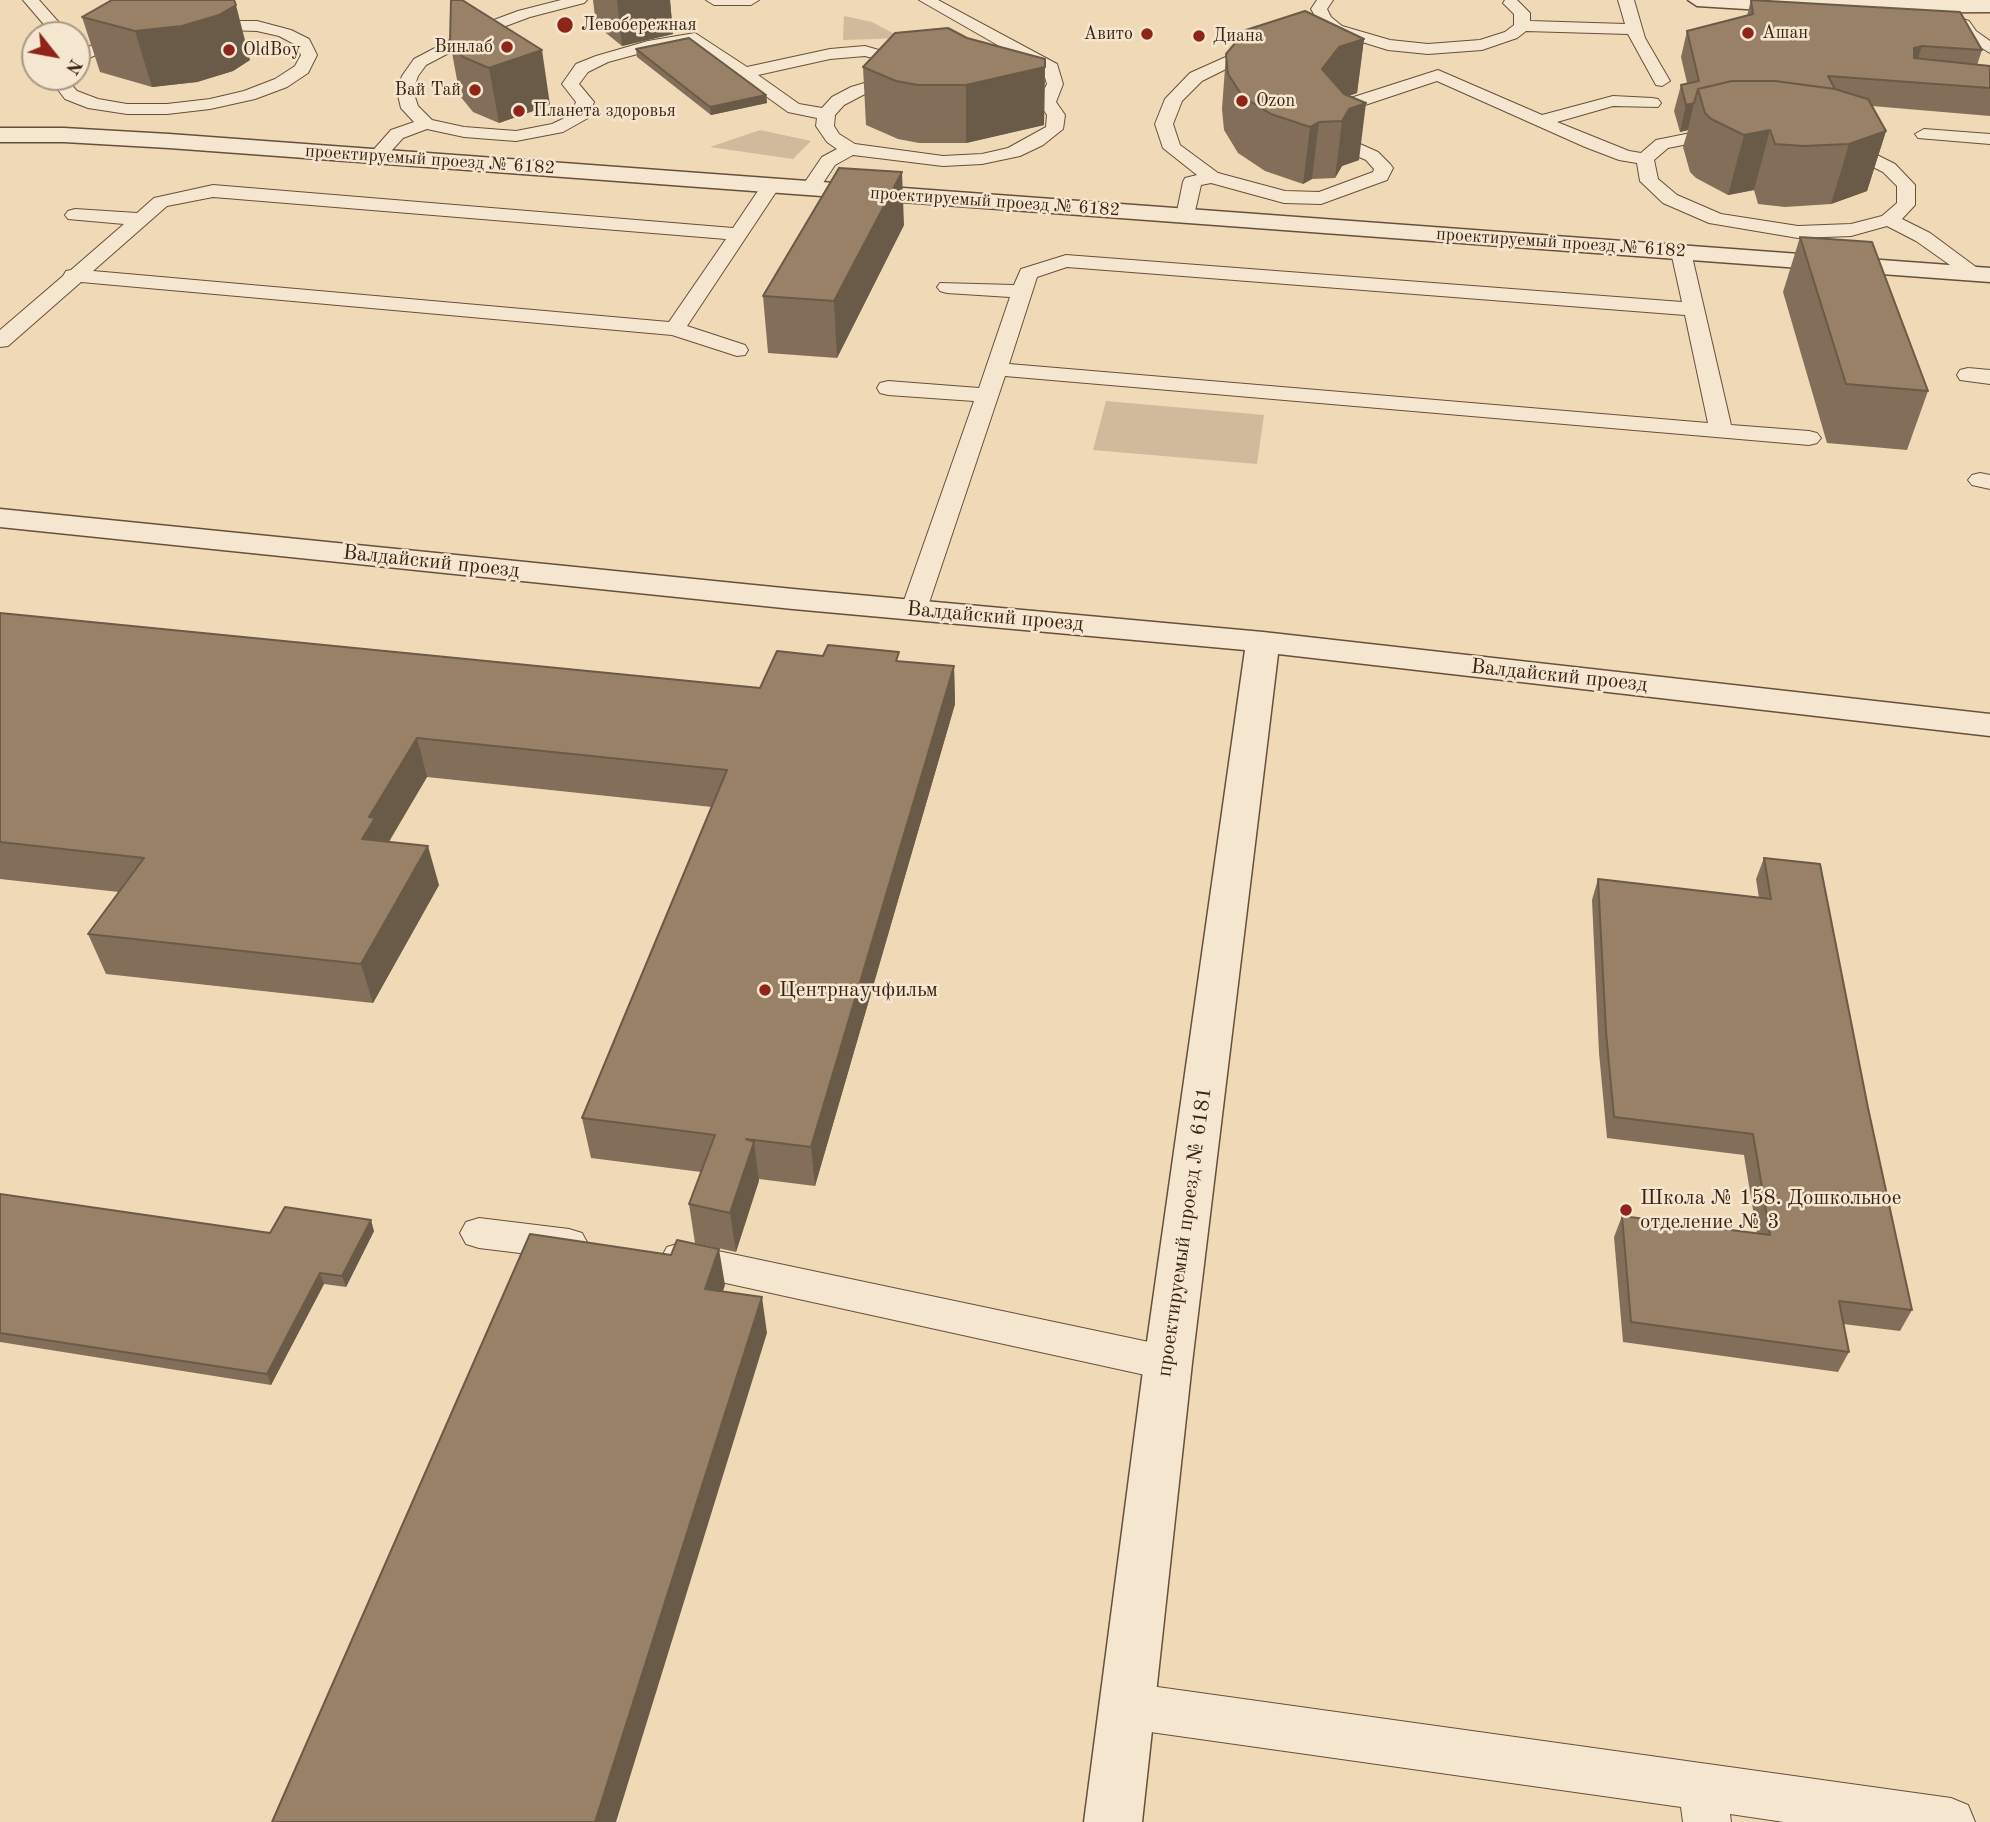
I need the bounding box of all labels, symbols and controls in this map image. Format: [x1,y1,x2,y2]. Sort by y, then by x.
place label: Левобережная [581,14,697,36]
marker: Левобережная [555,15,575,35]
north arrow [21,21,91,91]
place label: Ашан [1762,22,1808,44]
place label: Авито [1084,23,1133,45]
place label: Диана [1213,25,1264,47]
marker: Ашан [1740,25,1756,41]
marker: Авито [1139,26,1155,42]
marker: Диана [1191,28,1207,44]
place label: Винлаб [434,36,493,58]
place label: OldBoy [243,39,301,61]
marker: Винлаб [499,39,515,55]
marker: OldBoy [221,42,237,58]
text: N [61,55,85,77]
place label: Вай Тай [394,79,461,101]
marker: Вай Тай [467,82,483,98]
place label: Ozon [1256,90,1295,112]
marker: Ozon [1234,93,1250,109]
place label: Планета здоровья [533,100,676,122]
marker: Планета здоровья [511,103,527,119]
street label: проектируемый проезд № 6182 [304,140,556,180]
street label: проектируемый проезд № 6182 [869,182,1121,222]
street label: проектируемый проезд № 6182 [1435,223,1687,263]
street label: Валдайский проезд [341,540,521,584]
street label: Валдайский проезд [906,597,1084,637]
street label: Валдайский проезд [1469,654,1649,698]
place label: Центрнаучфильм [779,977,938,1003]
marker: Центрнаучфильм [757,982,773,998]
street label: проектируемый проезд № 6181 [1152,1086,1218,1378]
place label: Школа № 158. Дошкольное отделение № 3 [1640,1185,1901,1235]
marker: Школа № 158. Дошкольное отделение № 3 [1618,1202,1634,1218]

